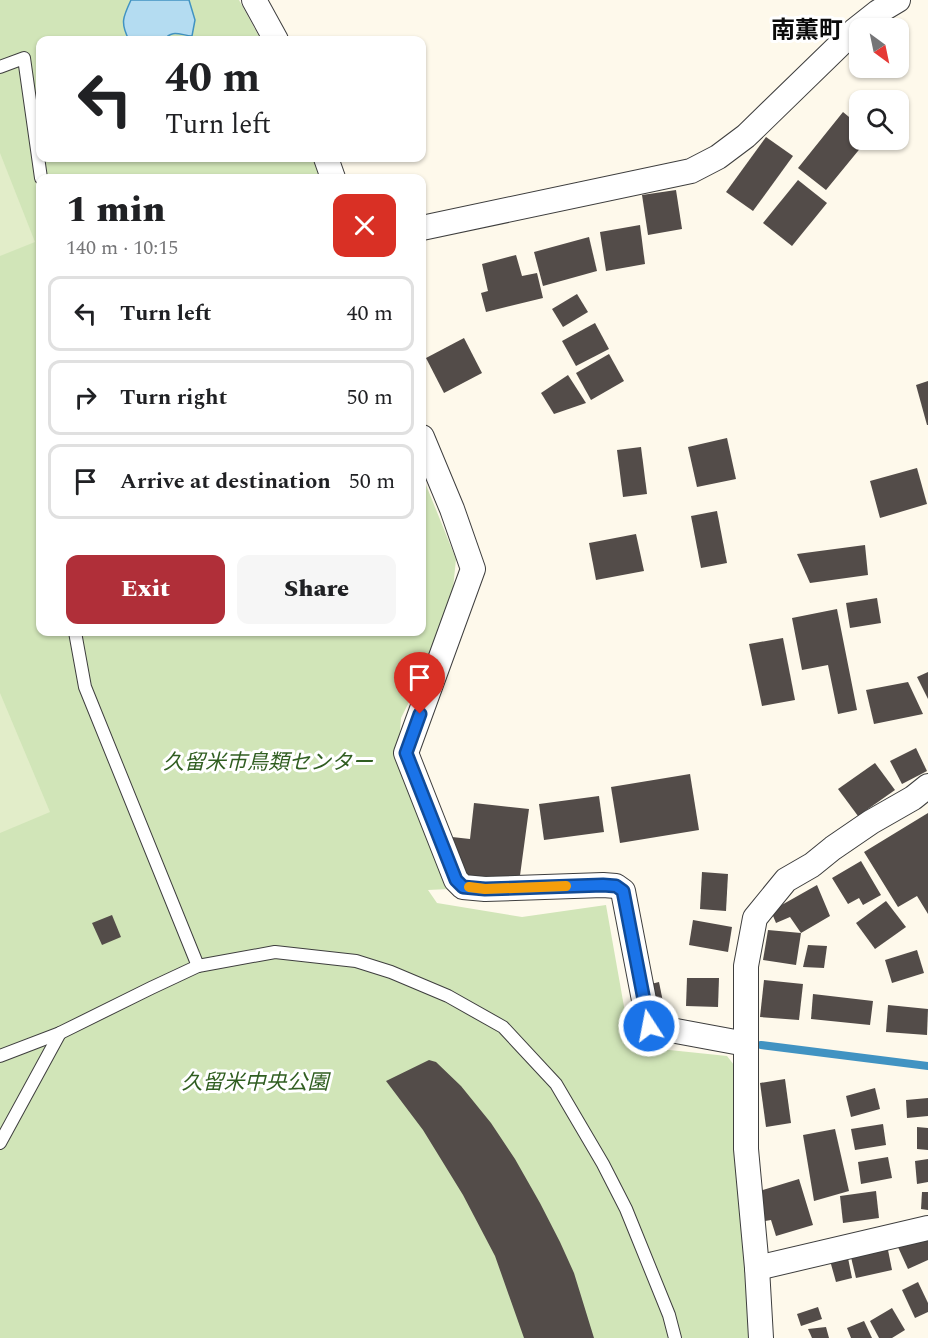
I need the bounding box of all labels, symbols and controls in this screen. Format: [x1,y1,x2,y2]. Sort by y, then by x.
district label: 南薫町 [771,13,843,49]
north arrow [849,18,909,78]
map controls [849,18,909,150]
text: 40 m [165,47,260,110]
icon: left [66,60,144,138]
button: search [849,90,909,150]
text: Turn left [165,104,271,146]
text: 1 min [66,183,166,238]
button: close [333,194,396,257]
text: 140 m · 10:15 [66,233,178,263]
icon: left [69,297,102,330]
text: Turn left [120,297,212,330]
text: 40 m [347,297,393,330]
icon: right [69,381,102,414]
text: Turn right [120,381,227,414]
text: 50 m [347,381,393,414]
icon: arrive [69,465,102,498]
text: Arrive at destination [120,465,331,498]
text: 50 m [349,465,395,498]
button: Exit [66,555,225,624]
button: Share [237,555,396,624]
pin [394,652,445,714]
icon: arrive [403,661,436,694]
park label: 久留米市鳥類センター [163,747,374,779]
position arrow [617,994,681,1058]
park label: 久留米中央公園 [182,1067,331,1099]

